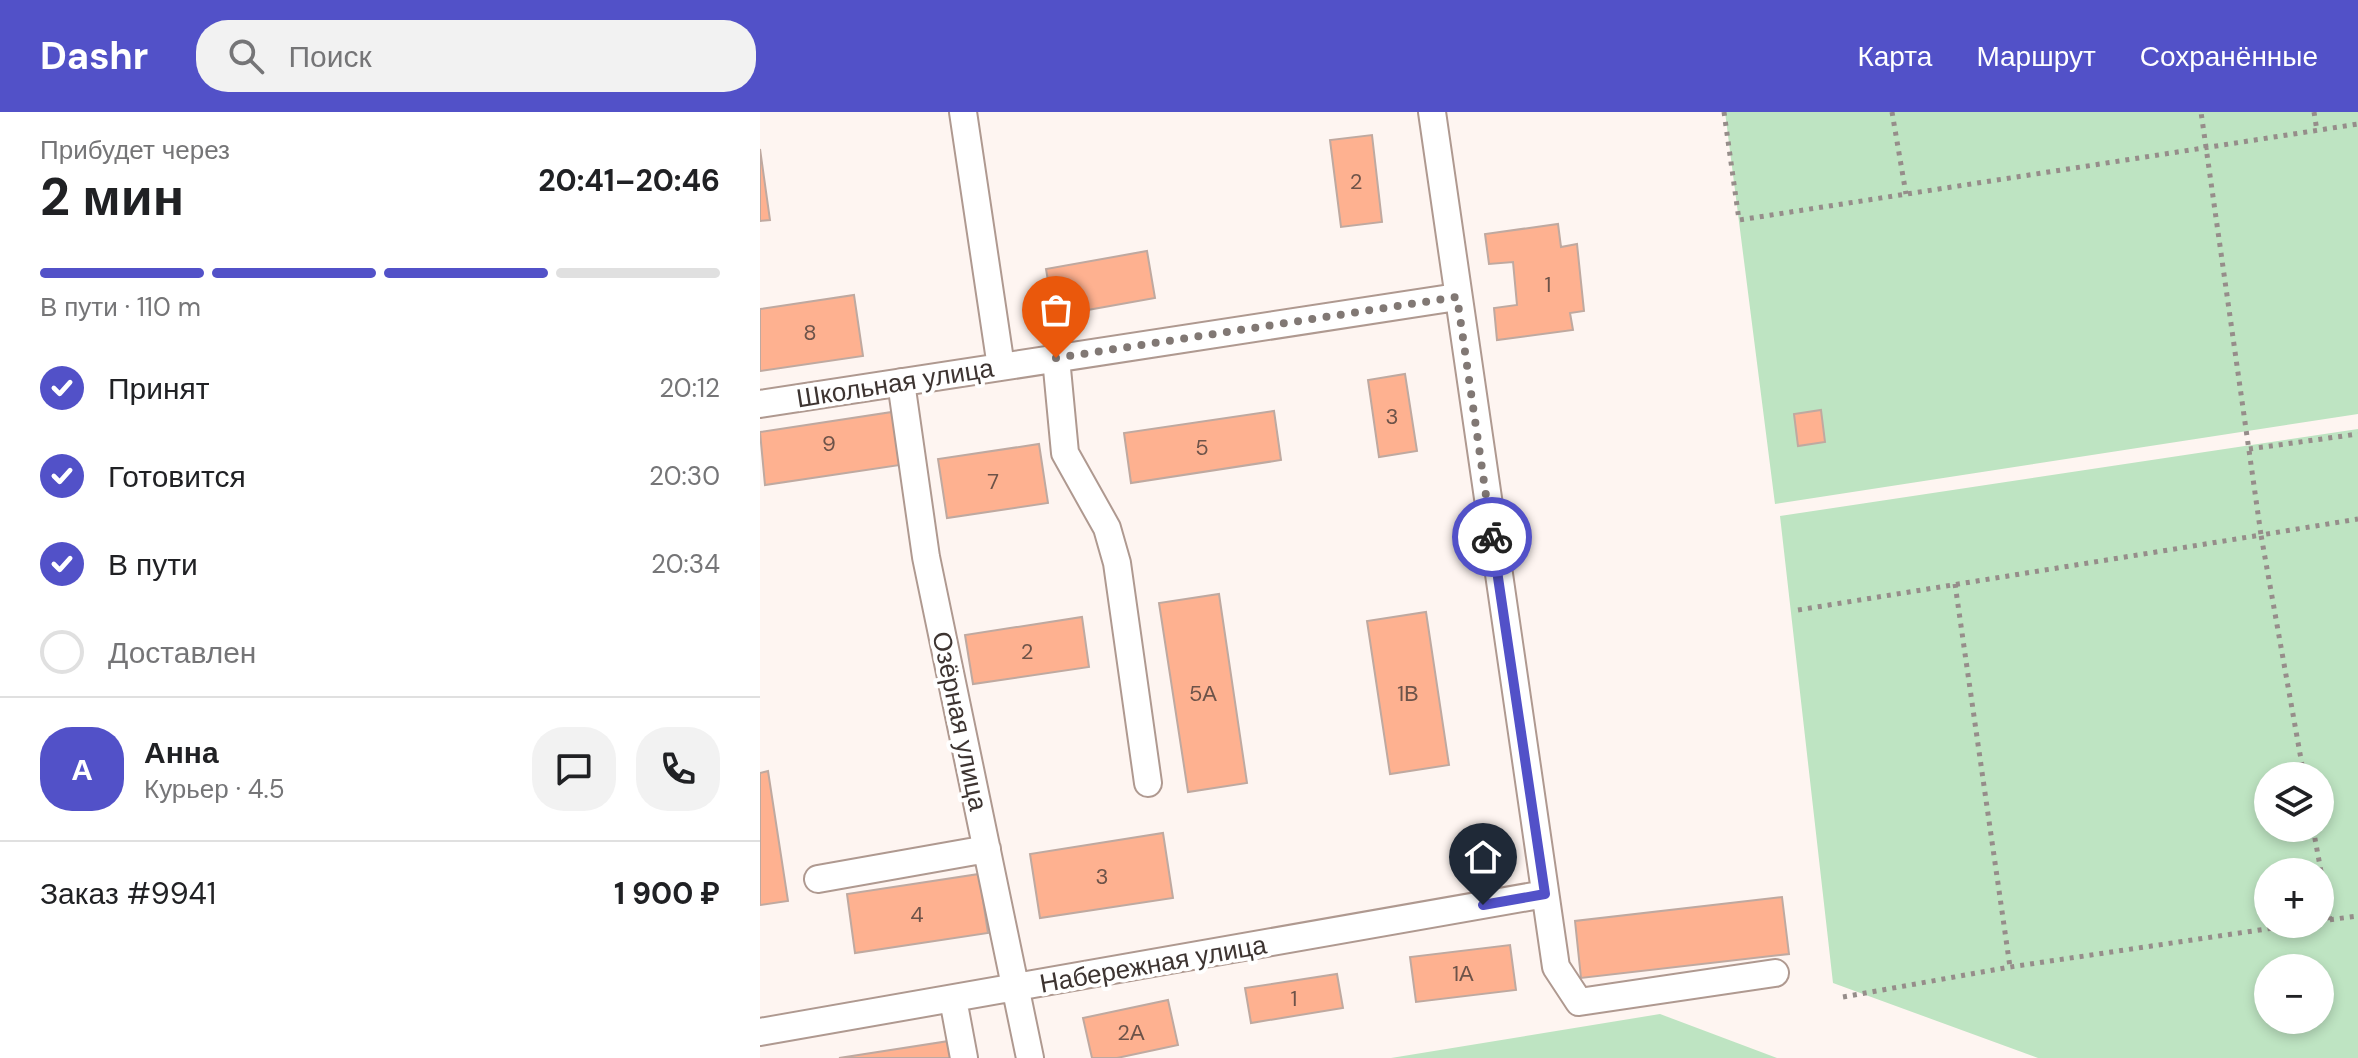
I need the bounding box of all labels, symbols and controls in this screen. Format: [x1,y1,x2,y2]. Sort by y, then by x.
search box [196,20,756,92]
text: Dashr [40,31,148,81]
icon: search [224,34,268,78]
text: Поиск [288,37,372,76]
text: Карта [1857,38,1932,75]
text: Маршрут [1976,38,2096,75]
text: Сохранённые [2140,38,2318,75]
text: Прибудет через [40,133,230,167]
text: 20:41–20:46 [538,161,720,200]
text: 2 мин [40,163,184,231]
house number: 2 [1350,167,1362,196]
house number: 1 [1545,270,1551,299]
pin [1022,276,1090,358]
icon: bag [1034,288,1078,332]
text: В пути · 110 m [40,290,201,324]
house number: 8 [803,318,817,347]
street label: Школьная улица [794,351,997,415]
icon: check [40,366,84,410]
text: Принят [108,369,210,408]
text: 20:12 [659,371,720,405]
house number: 3 [1385,402,1399,431]
house number: 9 [822,429,836,458]
house number: 5 [1195,433,1209,462]
icon: check [40,454,84,498]
text: Готовится [108,457,246,496]
text: 20:30 [649,459,720,493]
house number: 7 [987,467,999,496]
courier [1452,497,1532,577]
icon: bike [1470,515,1514,559]
icon: check [40,542,84,586]
text: В пути [108,545,198,584]
text: 20:34 [651,547,720,581]
street label: Озёрная улица [924,628,996,814]
text: Доставлен [108,633,256,672]
house number: 2 [1021,637,1033,666]
house number: 5А [1189,679,1217,708]
house number: 1В [1397,679,1419,708]
button: chat [532,727,616,811]
button: phone [636,727,720,811]
text: Анна [144,733,219,772]
text: А [71,750,93,789]
map controls [2254,762,2334,1034]
button: layers [2254,762,2334,842]
text: Курьер · 4.5 [144,772,285,806]
pin [1449,823,1517,905]
icon: home [1461,835,1505,879]
button: + [2254,858,2334,938]
house number: 3 [1095,862,1109,891]
text: Заказ #9941 [40,874,216,913]
text: 1 900 ₽ [614,874,720,913]
house number: 4 [910,900,924,929]
street label: Набережная улица [1037,927,1270,1001]
button: − [2254,954,2334,1034]
house number: 1А [1452,959,1474,988]
house number: 1 [1291,984,1297,1013]
house number: 2А [1117,1018,1145,1047]

